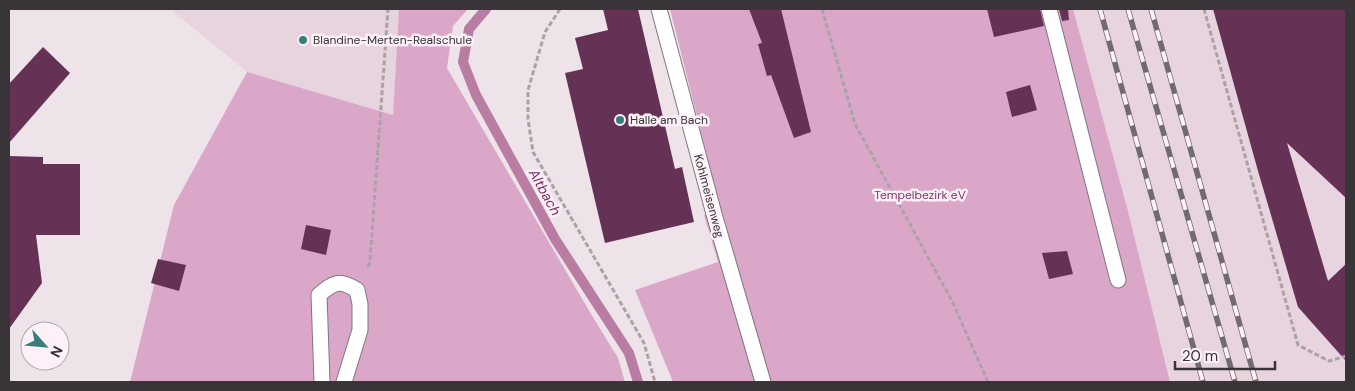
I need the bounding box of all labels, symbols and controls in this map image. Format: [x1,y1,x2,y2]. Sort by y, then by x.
place label: Blandine-Merten-Realschule [313,32,472,48]
marker: Blandine-Merten-Realschule [297,34,309,46]
place label: Halle am Bach [630,112,708,128]
marker: Halle am Bach [614,114,626,126]
street label: Kohlmeisenweg [690,152,728,240]
water label: Altbach [524,165,565,218]
park label: Tempelbezirk eV [874,187,966,203]
north arrow [20,321,70,371]
scale bar [1175,338,1275,370]
text: N [46,343,67,361]
text: 20 m [1182,346,1218,366]

